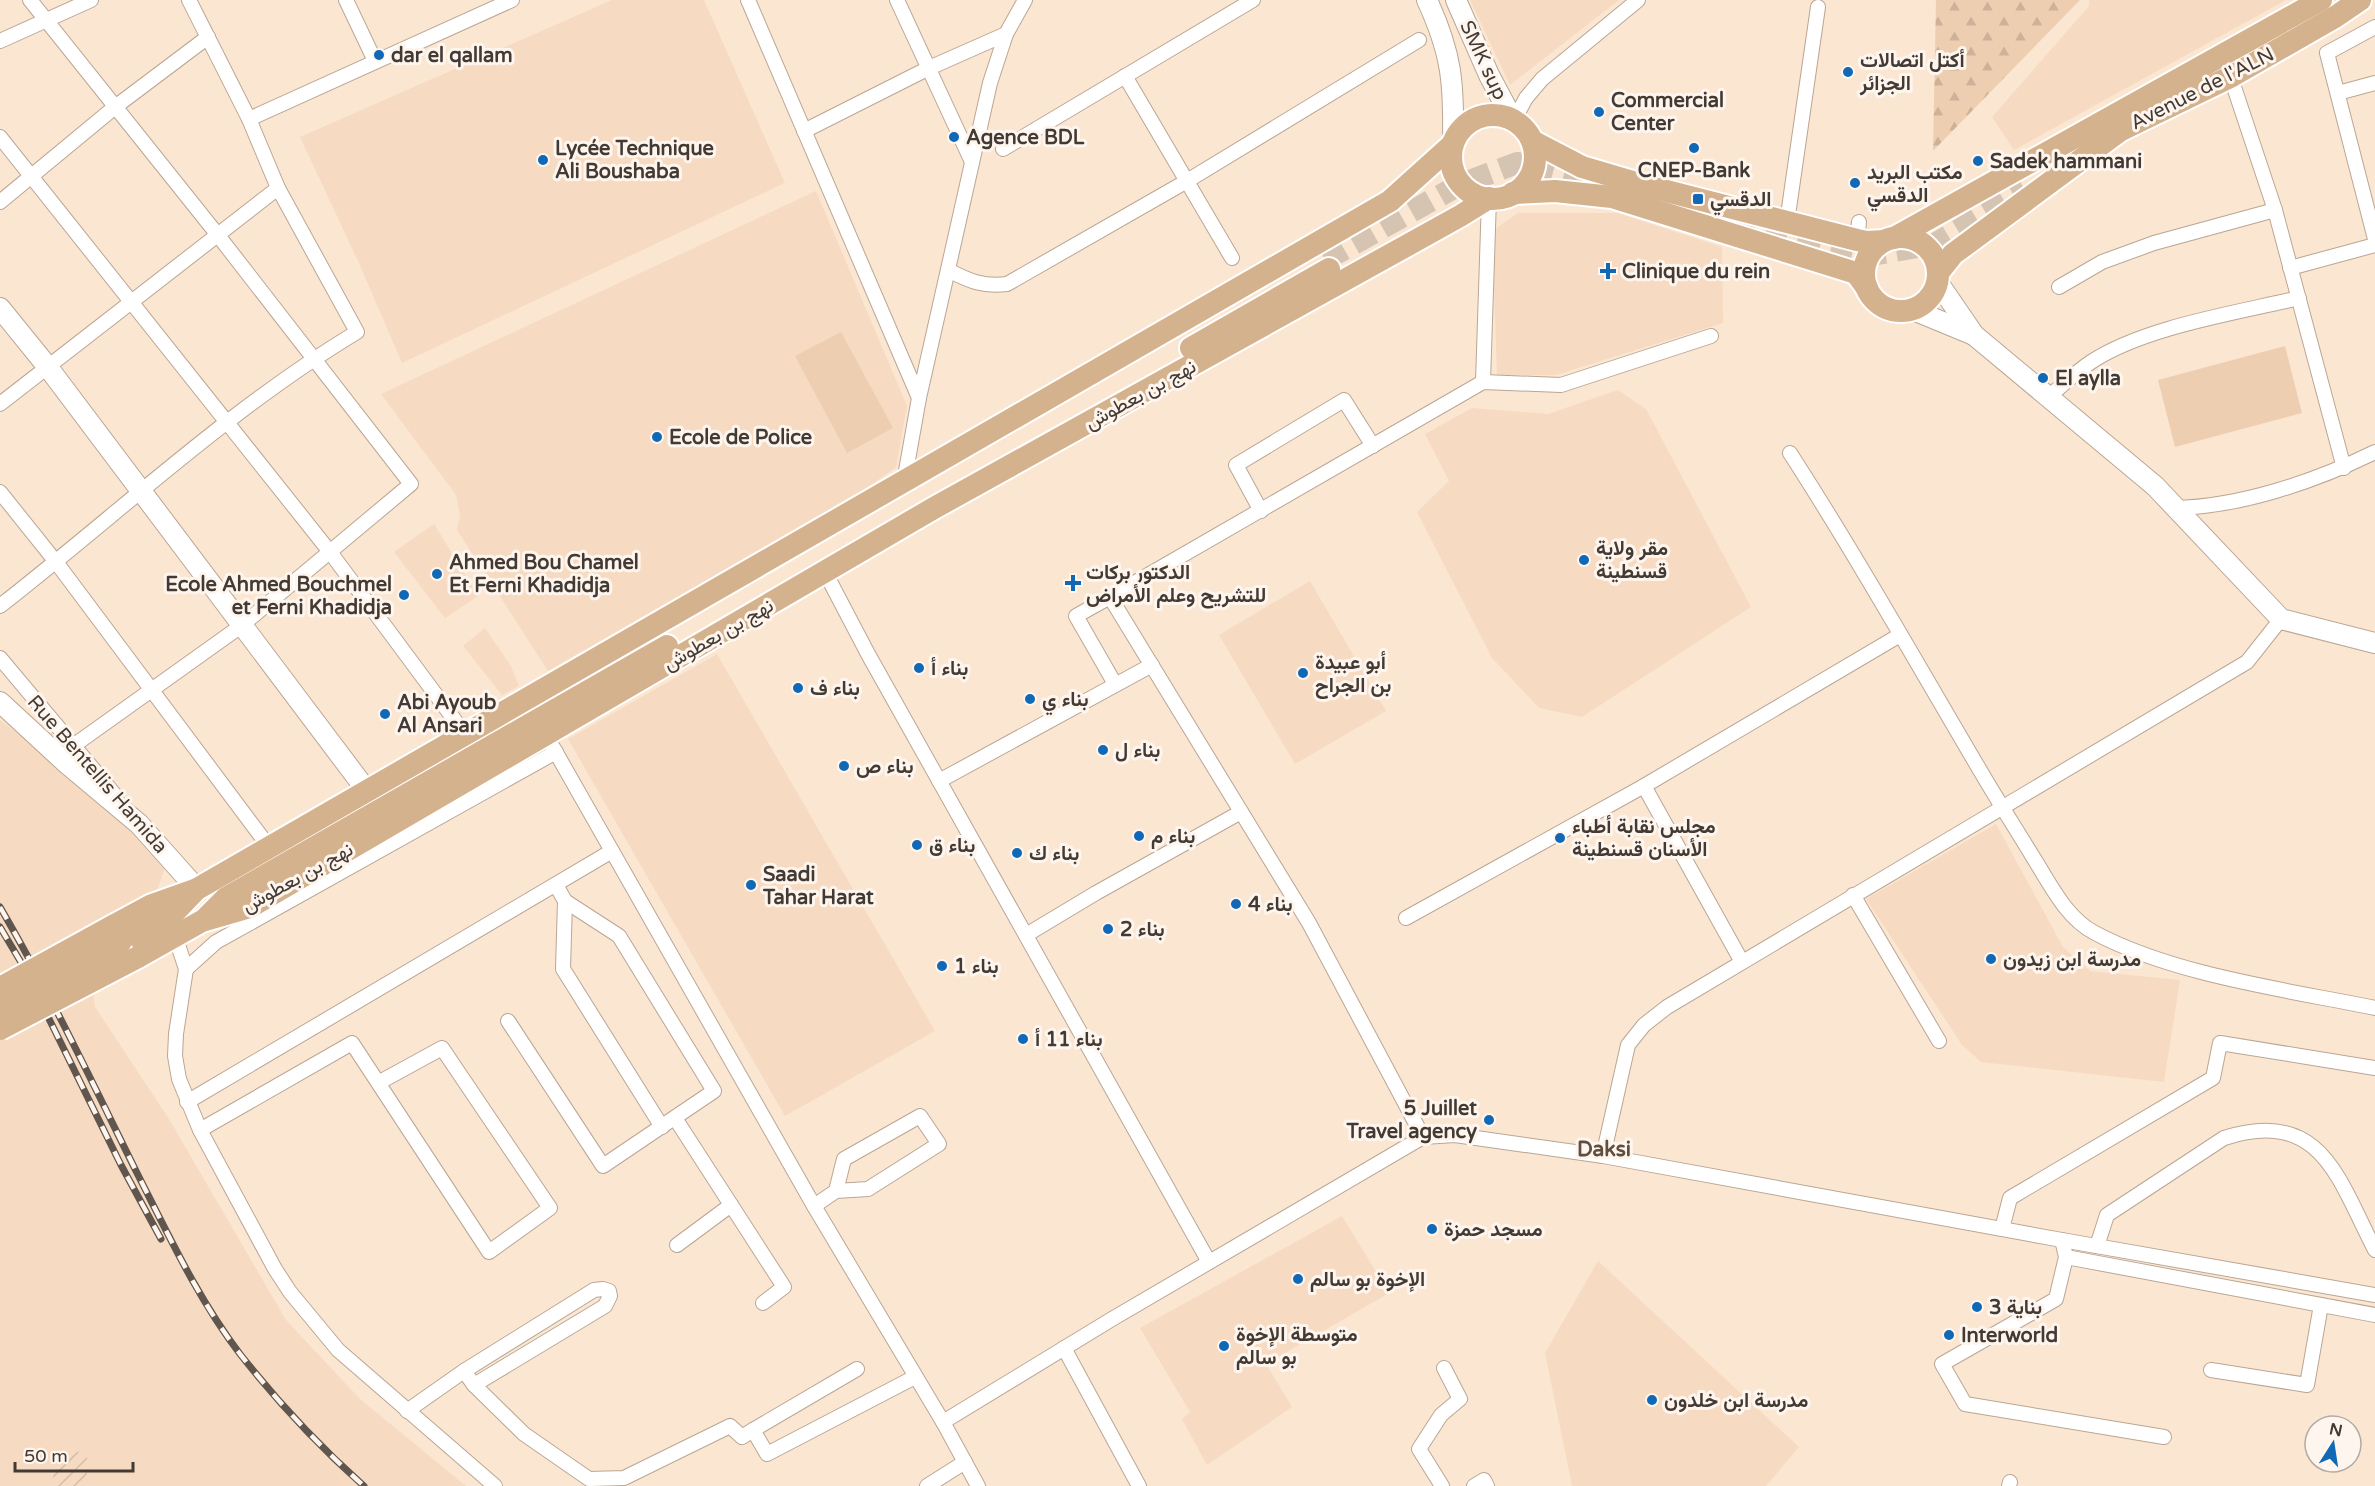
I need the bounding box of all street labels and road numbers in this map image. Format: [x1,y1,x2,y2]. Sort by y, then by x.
street label: SMK sup [1454,17,1512,104]
street label: Avenue de l'ALN [2127,42,2278,135]
street label: نهج بن بعطوش [1081,354,1201,436]
street label: نهج بن بعطوش [659,594,778,677]
street label: Rue Bentellis Hamida [22,691,173,859]
street label: نهج بن بعطوش [238,837,358,919]

